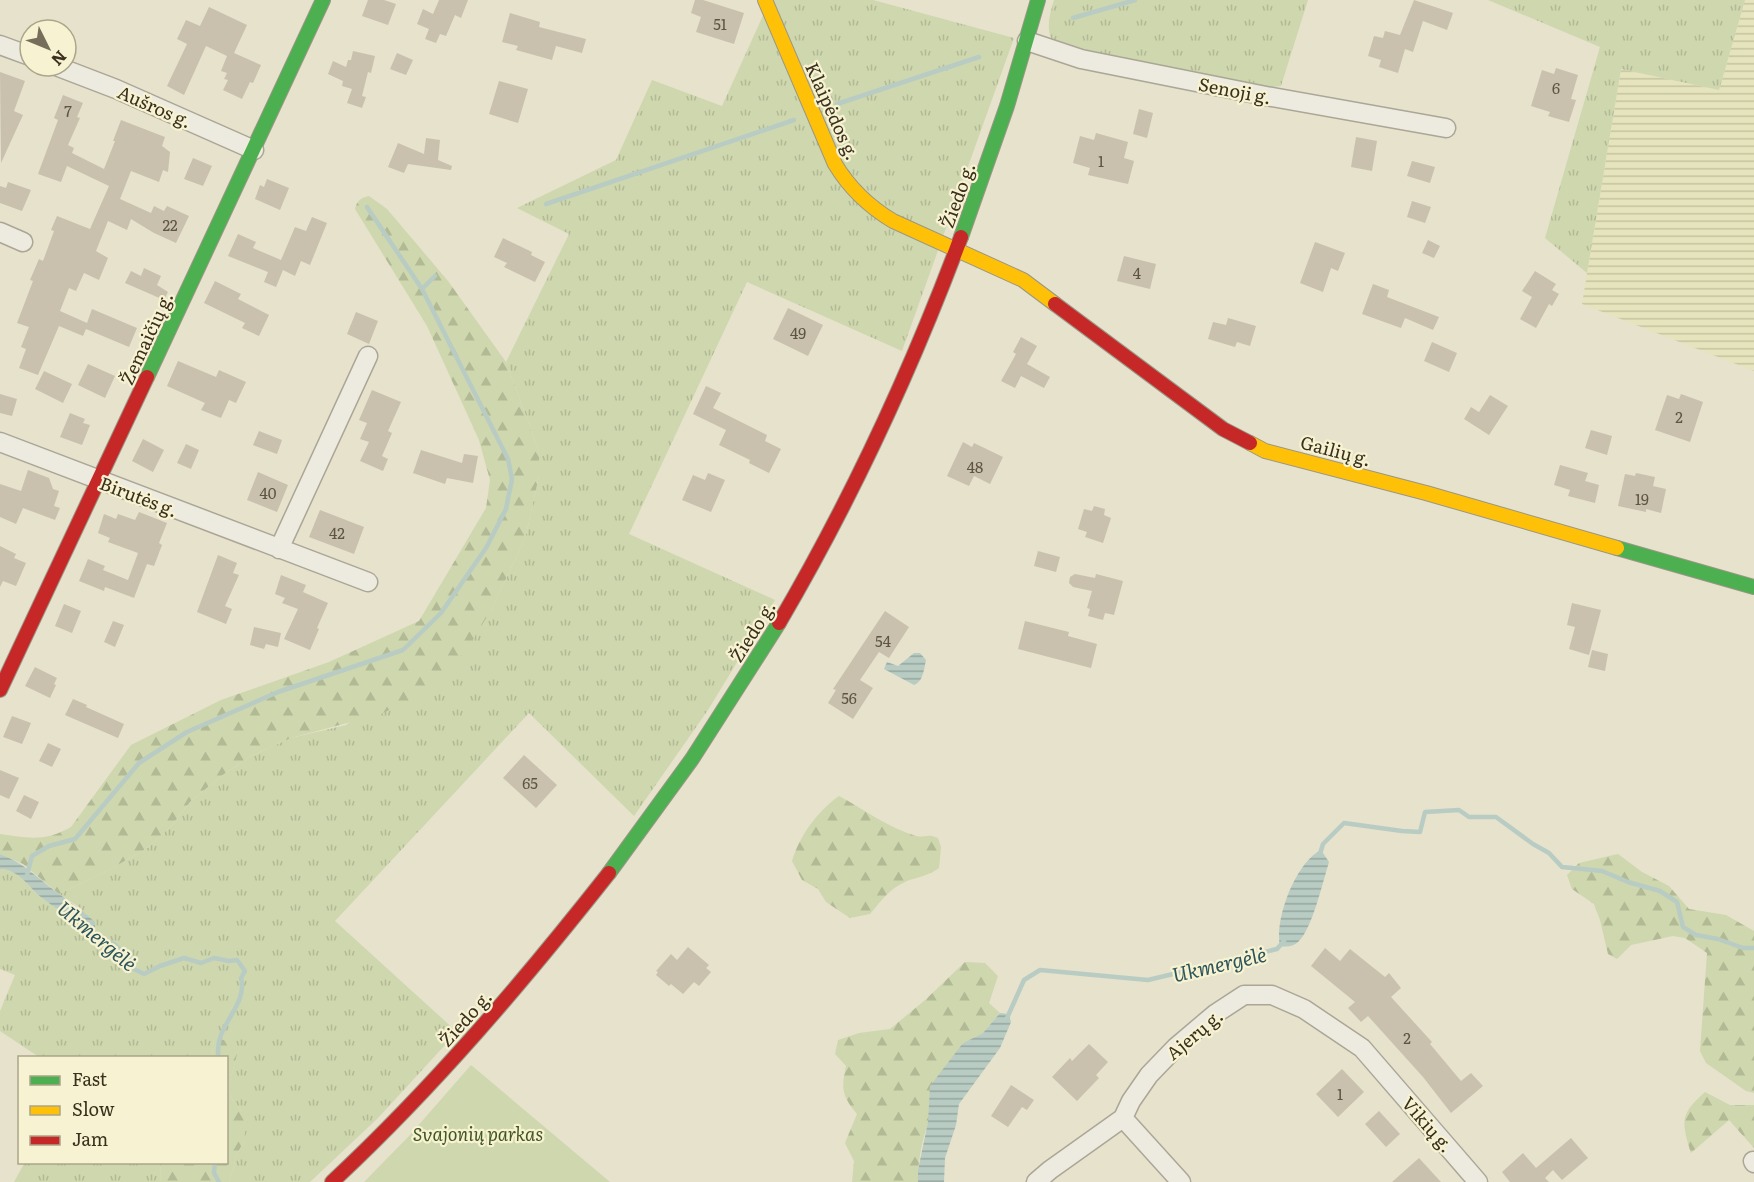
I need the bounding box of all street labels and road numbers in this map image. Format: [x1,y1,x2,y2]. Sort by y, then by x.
street label: Klaipėdos g. [799,58,867,164]
street label: Senoji g. [1196,70,1274,110]
street label: Aušros g. [114,78,196,134]
street label: Žiedo g. [933,158,981,232]
street label: Žemaičių g. [113,287,179,389]
street label: Gailių g. [1298,428,1374,472]
street label: Birutės g. [96,469,182,523]
street label: Žiedo g. [722,595,782,667]
street label: Žiedo g. [432,984,498,1052]
street label: Ajerų g. [1160,1002,1228,1066]
street label: Vikių g. [1396,1090,1460,1158]

